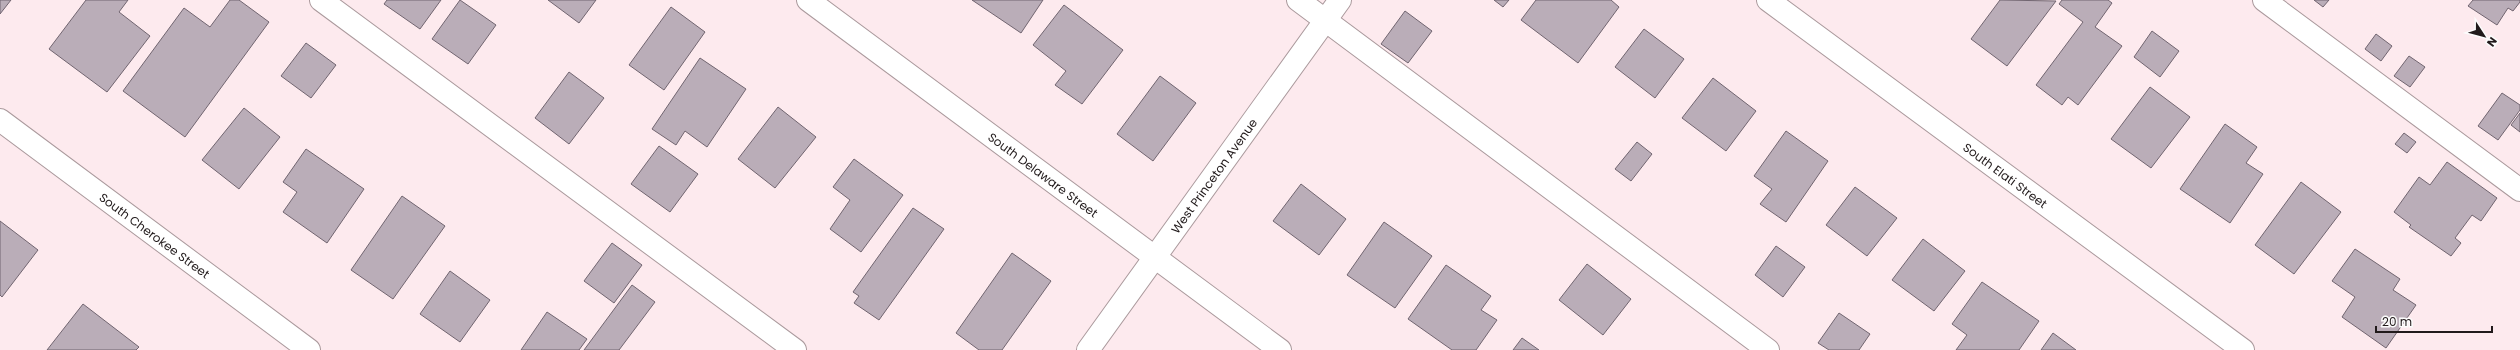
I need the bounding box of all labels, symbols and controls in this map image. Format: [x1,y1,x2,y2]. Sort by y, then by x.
north arrow [2464,16,2504,56]
text: N [2483,34,2501,50]
street label: West Princeton Avenue [1166,115,1261,236]
street label: South Delaware Street [985,128,1102,221]
street label: South Elati Street [1960,138,2051,212]
street label: South Cherokee Street [96,188,214,282]
scale bar [2376,308,2492,334]
text: 20 m [2382,313,2412,330]

